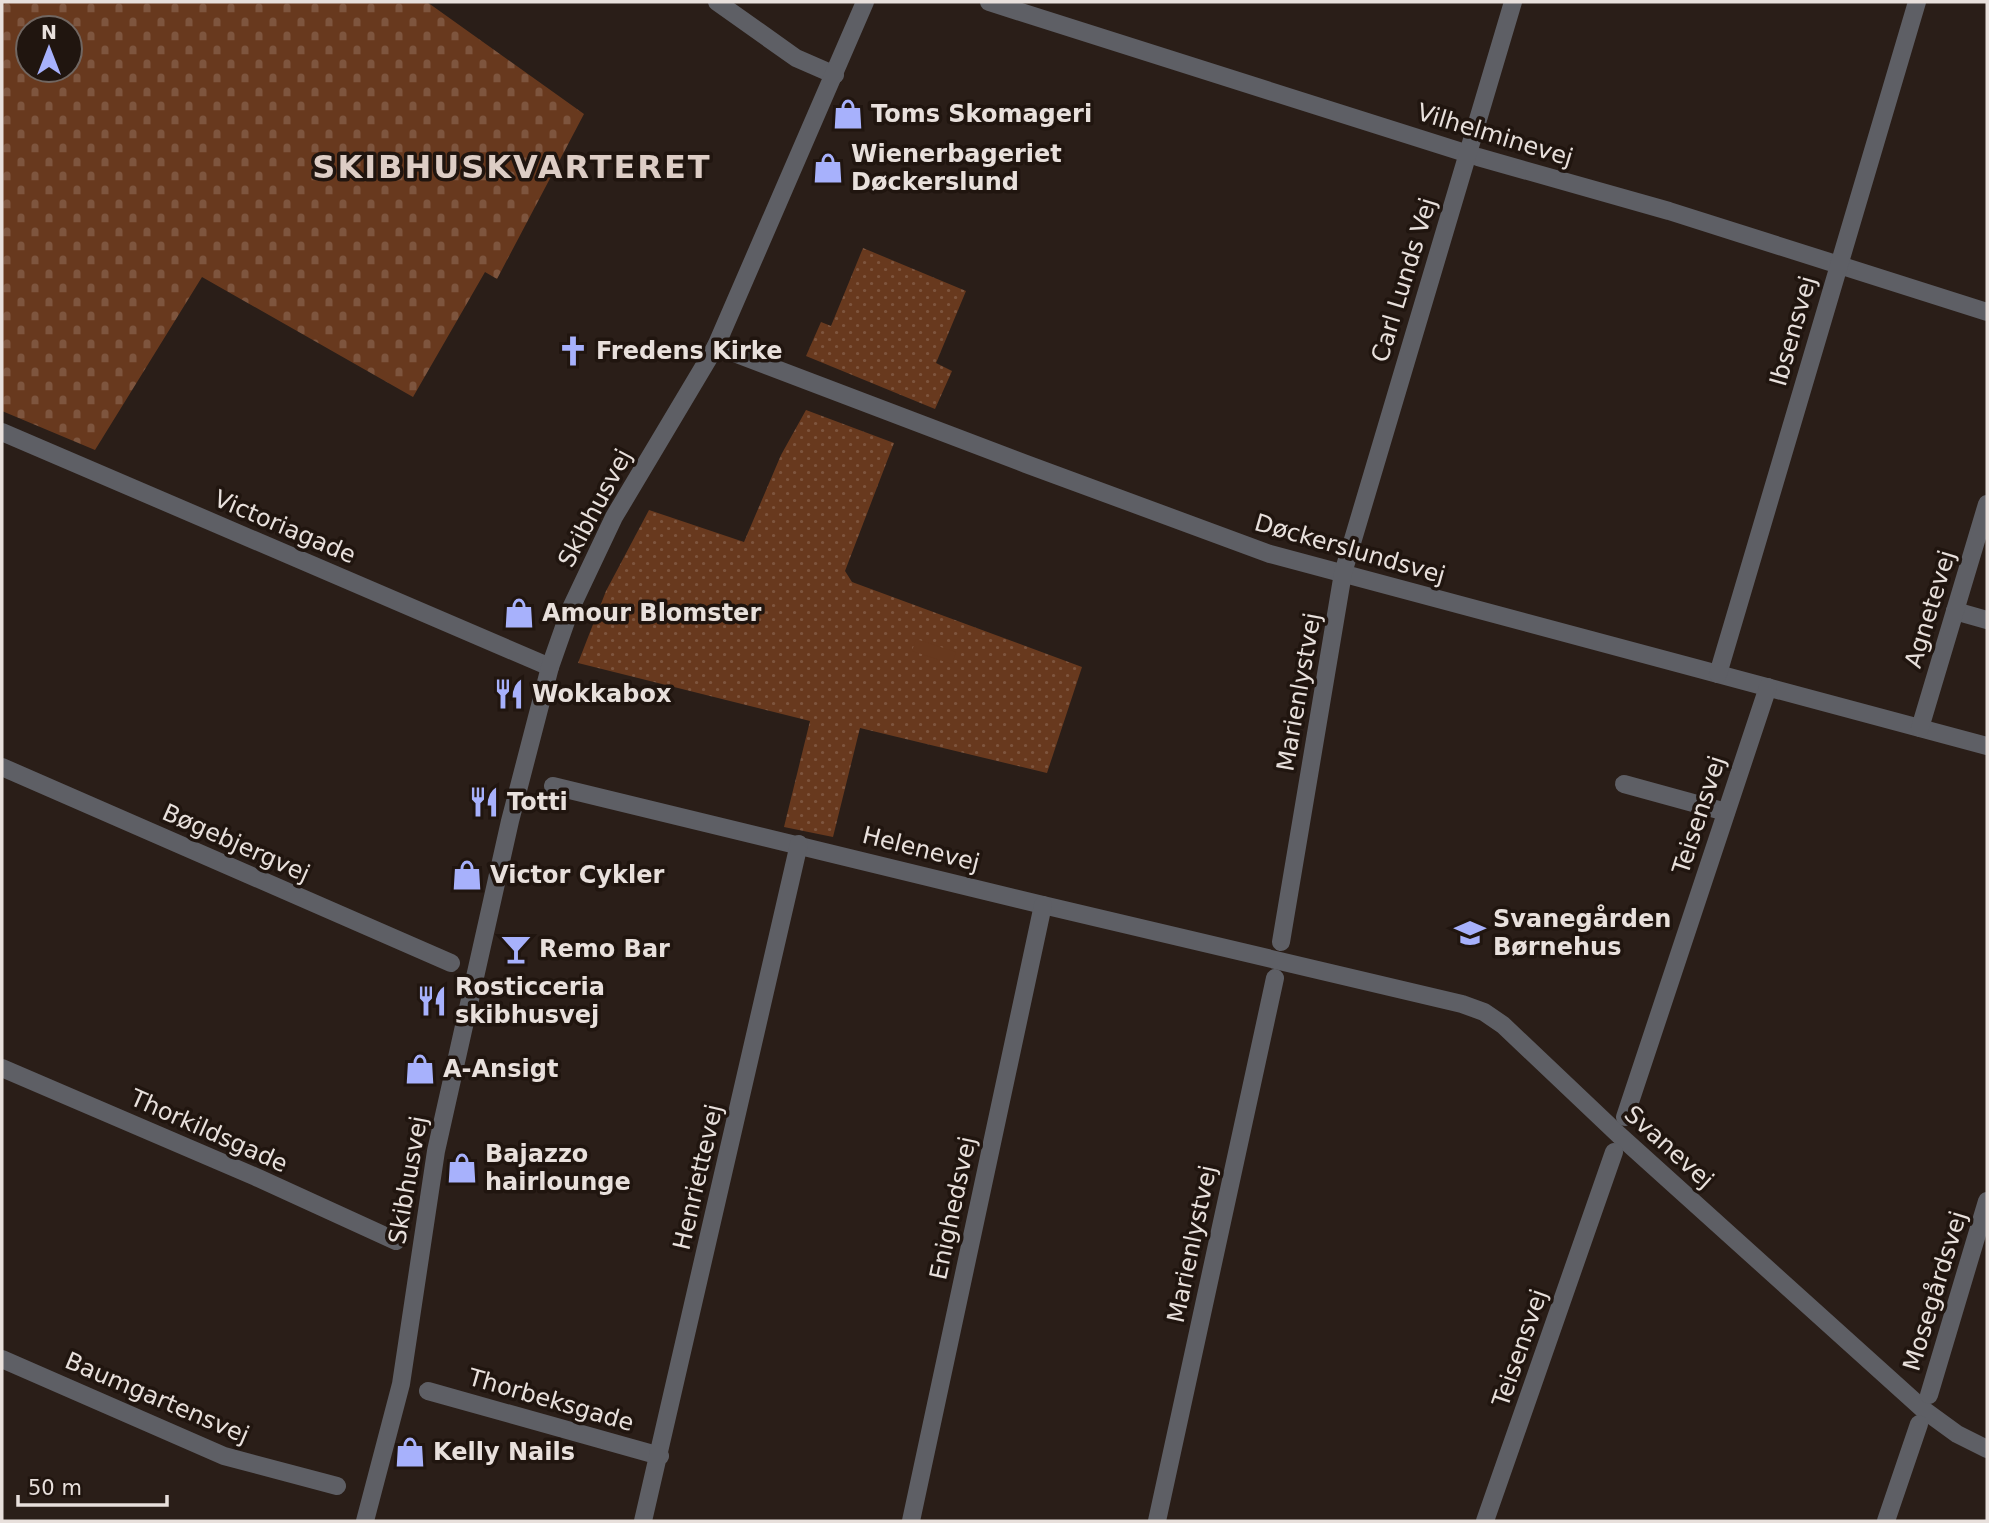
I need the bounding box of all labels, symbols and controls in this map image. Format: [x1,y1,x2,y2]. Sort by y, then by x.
north arrow [14,14,84,84]
text: N [41,21,57,43]
shop icon: Toms Skomageri [831,97,865,131]
street label: Vilhelminevej [1414,98,1576,172]
place label: Toms Skomageri [871,100,1092,128]
place label: Wienerbageriet Døckerslund [851,140,1062,196]
district label: SKIBHUSKVARTERET [312,148,712,186]
shop icon: Wienerbageriet Døckerslund [811,151,845,185]
street label: Carl Lunds Vej [1366,194,1442,366]
street label: Ibsensvej [1764,273,1822,389]
church icon: Fredens Kirke [556,334,590,368]
place label: Fredens Kirke [596,337,782,365]
street label: Skibhusvej [552,444,638,572]
street label: Victoriagade [210,485,360,569]
street label: Døckerslundsvej [1251,508,1449,590]
street label: Agnetevej [1899,547,1961,671]
shop icon: Amour Blomster [502,596,536,630]
place label: Amour Blomster [542,599,761,627]
street label: Marienlystvej [1271,611,1327,773]
restaurant icon: Wokkabox [492,677,526,711]
place label: Wokkabox [532,680,672,708]
street label: Teisensvej [1666,752,1731,879]
restaurant icon: Totti [467,785,501,819]
place label: Totti [507,788,568,816]
street label: Bøgebjergvej [158,798,314,888]
street label: Helenevej [859,821,983,877]
shop icon: Victor Cykler [450,858,484,892]
place label: Victor Cykler [490,861,664,889]
place label: Svanegården Børnehus [1493,904,1671,961]
school or university icon: Svanegården Børnehus [1453,916,1487,950]
bar icon: Remo Bar [499,932,533,966]
place label: Remo Bar [539,935,670,963]
place label: Rosticceria skibhusvej [455,973,605,1029]
restaurant icon: Rosticceria skibhusvej [415,984,449,1018]
shop icon: A-Ansigt [403,1052,437,1086]
place label: A-Ansigt [443,1055,558,1083]
street label: Thorkildsgade [125,1083,292,1178]
street label: Svanevej [1619,1100,1719,1194]
street label: Henriettevej [668,1101,728,1253]
street label: Skibhusvej [383,1114,433,1246]
street label: Enighedsvej [924,1134,982,1282]
place label: Bajazzo hairlounge [485,1140,631,1196]
shop icon: Bajazzo hairlounge [445,1151,479,1185]
street label: Marienlystvej [1162,1163,1222,1325]
street label: Mosegårdsvej [1896,1208,1973,1374]
street label: Teisensvej [1486,1285,1553,1411]
street label: Baumgartensvej [61,1347,253,1449]
street label: Thorbeksgade [464,1363,637,1437]
shop icon: Kelly Nails [393,1435,427,1469]
place label: Kelly Nails [433,1438,575,1466]
scale bar [18,1464,166,1508]
text: 50 m [28,1476,82,1500]

